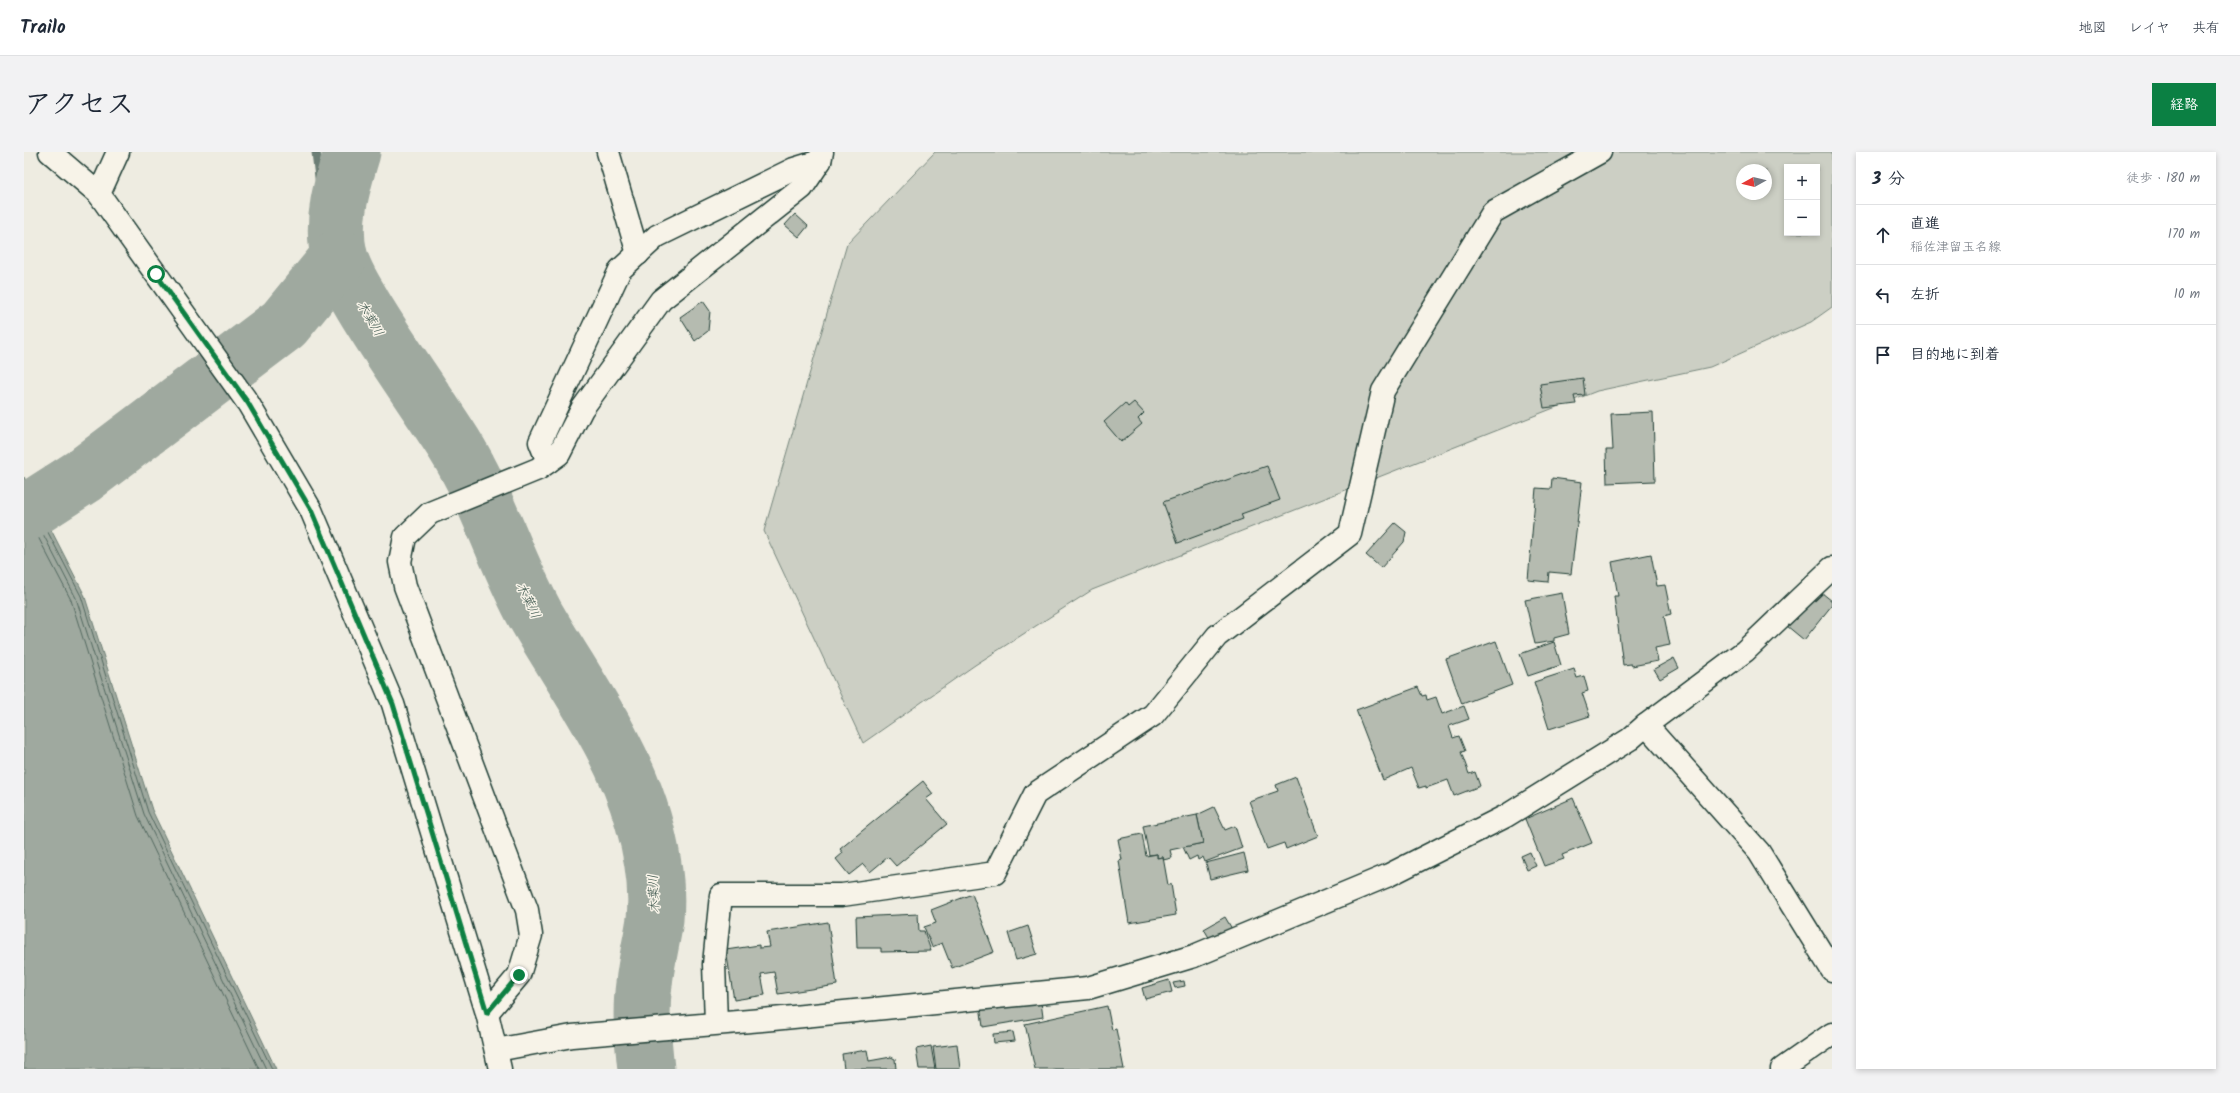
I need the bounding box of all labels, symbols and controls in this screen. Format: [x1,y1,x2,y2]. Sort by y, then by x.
text: Trailo [20,13,66,43]
text: 地図 [2079,17,2107,39]
text: レイヤ [2129,17,2170,39]
text: 共有 [2192,17,2220,39]
text: アクセス [24,83,134,128]
button: 経路 [2152,83,2216,126]
north arrow [1736,164,1772,200]
map controls [1784,164,1820,236]
button: + [1784,164,1820,200]
text: 3 分 [1872,166,1905,193]
text: 徒歩 · 180 m [2127,168,2200,189]
button: − [1784,200,1820,236]
text: 直進 [1910,212,1940,236]
icon: ahead [1872,224,1894,246]
text: 170 m [2168,224,2200,245]
text: 稲佐津留玉名線 [1910,237,2001,258]
route start [147,265,165,283]
text: 左折 [1910,283,1940,307]
icon: left [1872,284,1894,306]
text: 10 m [2174,284,2200,305]
water label: 木葉川 [351,297,389,341]
text: 目的地に到着 [1910,343,2000,367]
icon: arrive [1872,344,1894,366]
water label: 木葉川 [510,579,546,623]
water label: 木葉川 [643,874,666,914]
route end [510,966,528,984]

